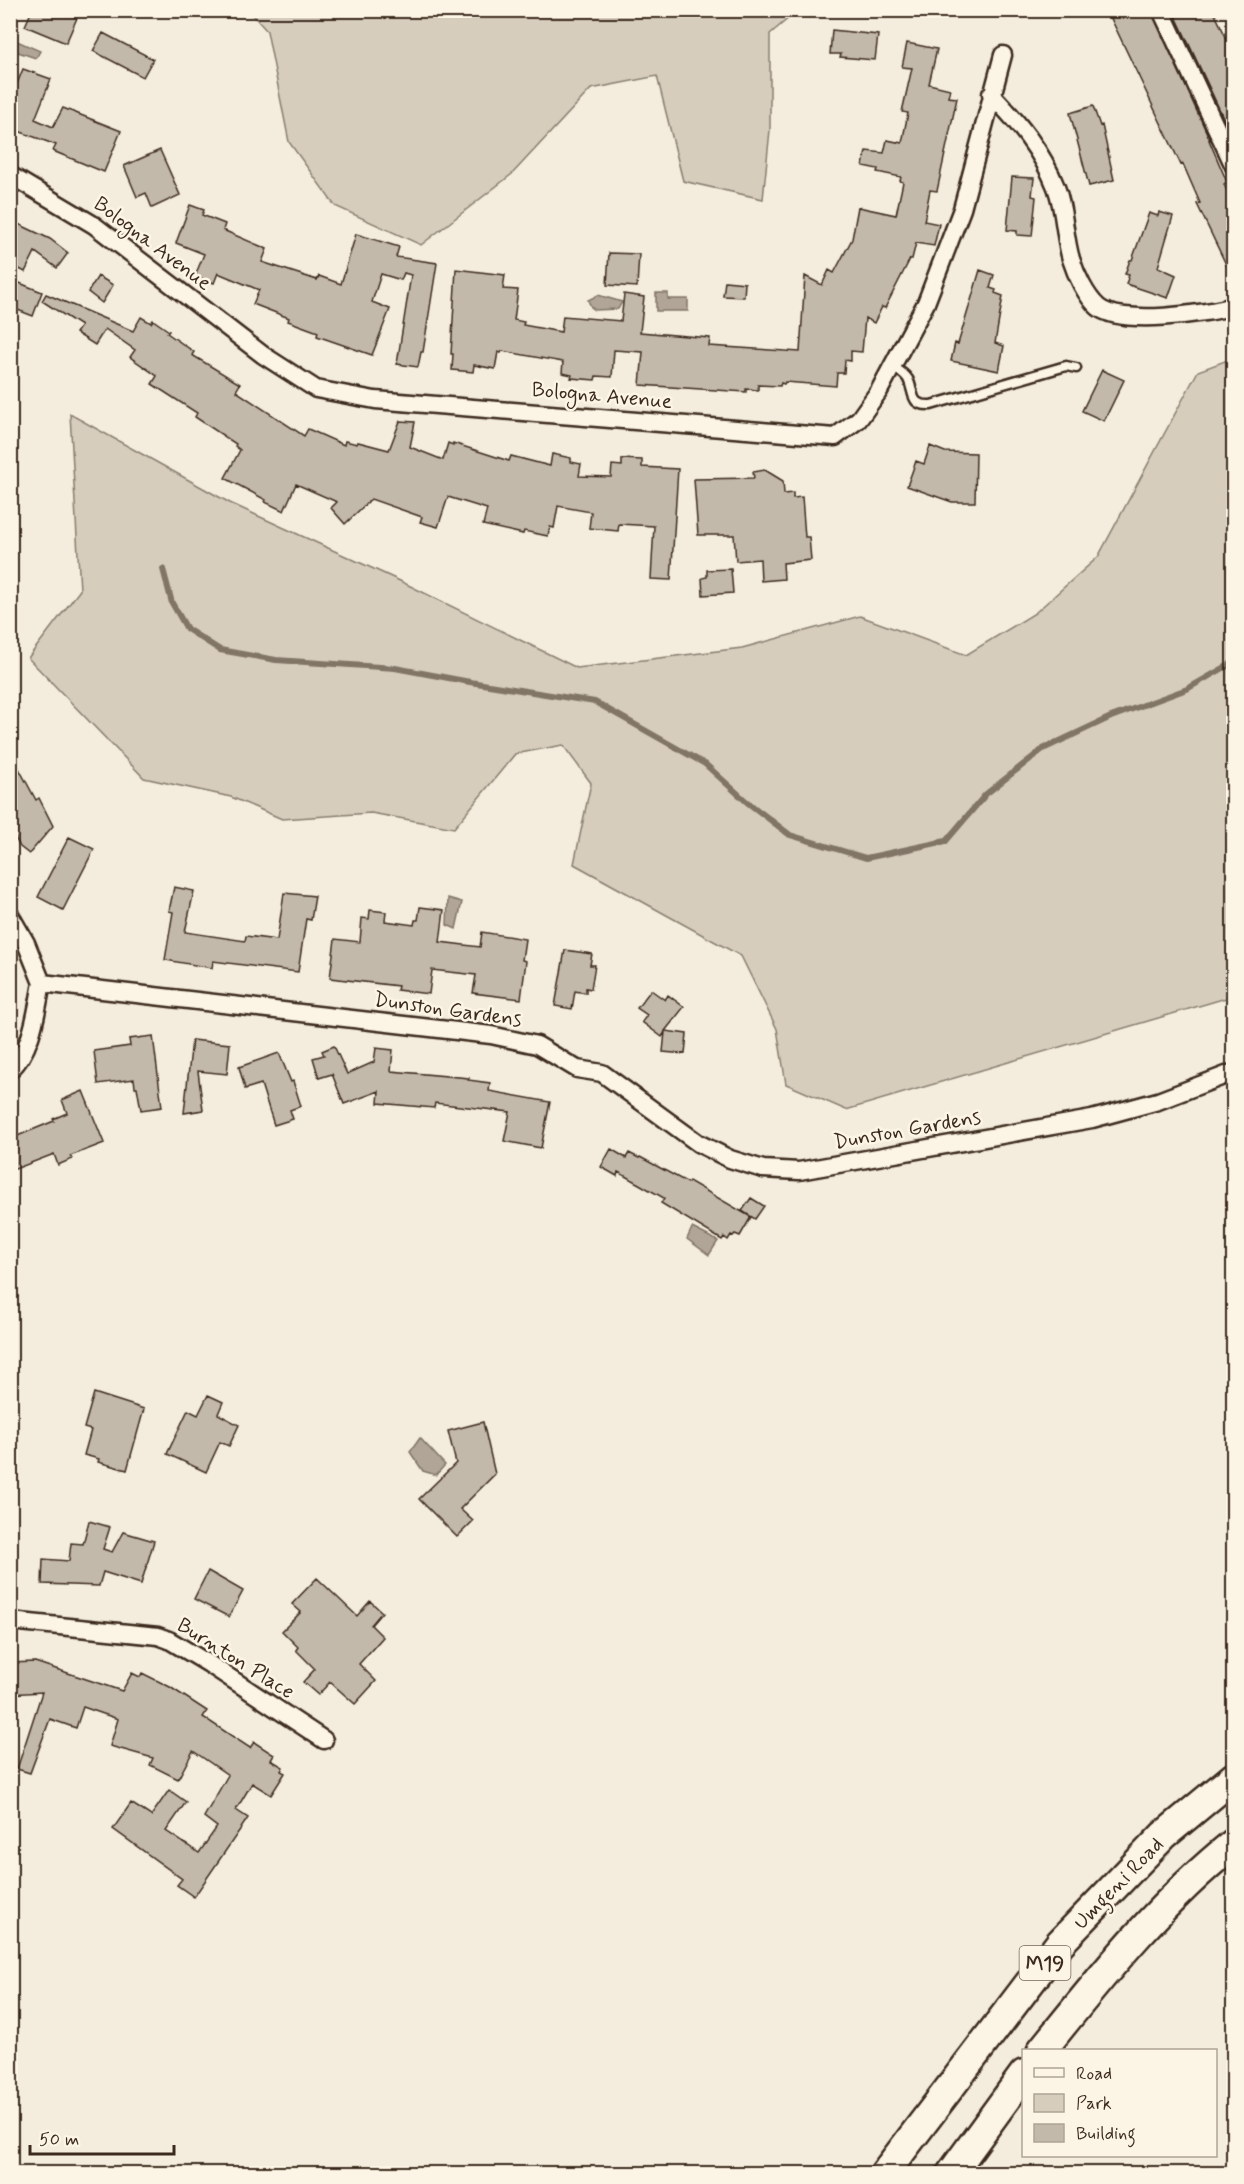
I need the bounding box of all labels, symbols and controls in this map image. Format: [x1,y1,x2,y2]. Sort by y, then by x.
street label: Bologna Avenue [87,190,217,298]
street label: Bologna Avenue [530,376,673,417]
street label: Dunston Gardens [372,986,524,1034]
street label: Dunston Gardens [831,1103,983,1157]
street label: Burnton Place [171,1612,300,1706]
street label: Umgeni Road [1067,1831,1171,1937]
road number: M19 [1020,1946,1070,1980]
legend [1022,2049,1217,2157]
text: Road [1076,2062,1112,2086]
text: Park [1076,2092,1112,2116]
scale bar [30,2118,174,2156]
text: Building [1076,2122,1136,2148]
text: 50 m [39,2128,79,2152]

